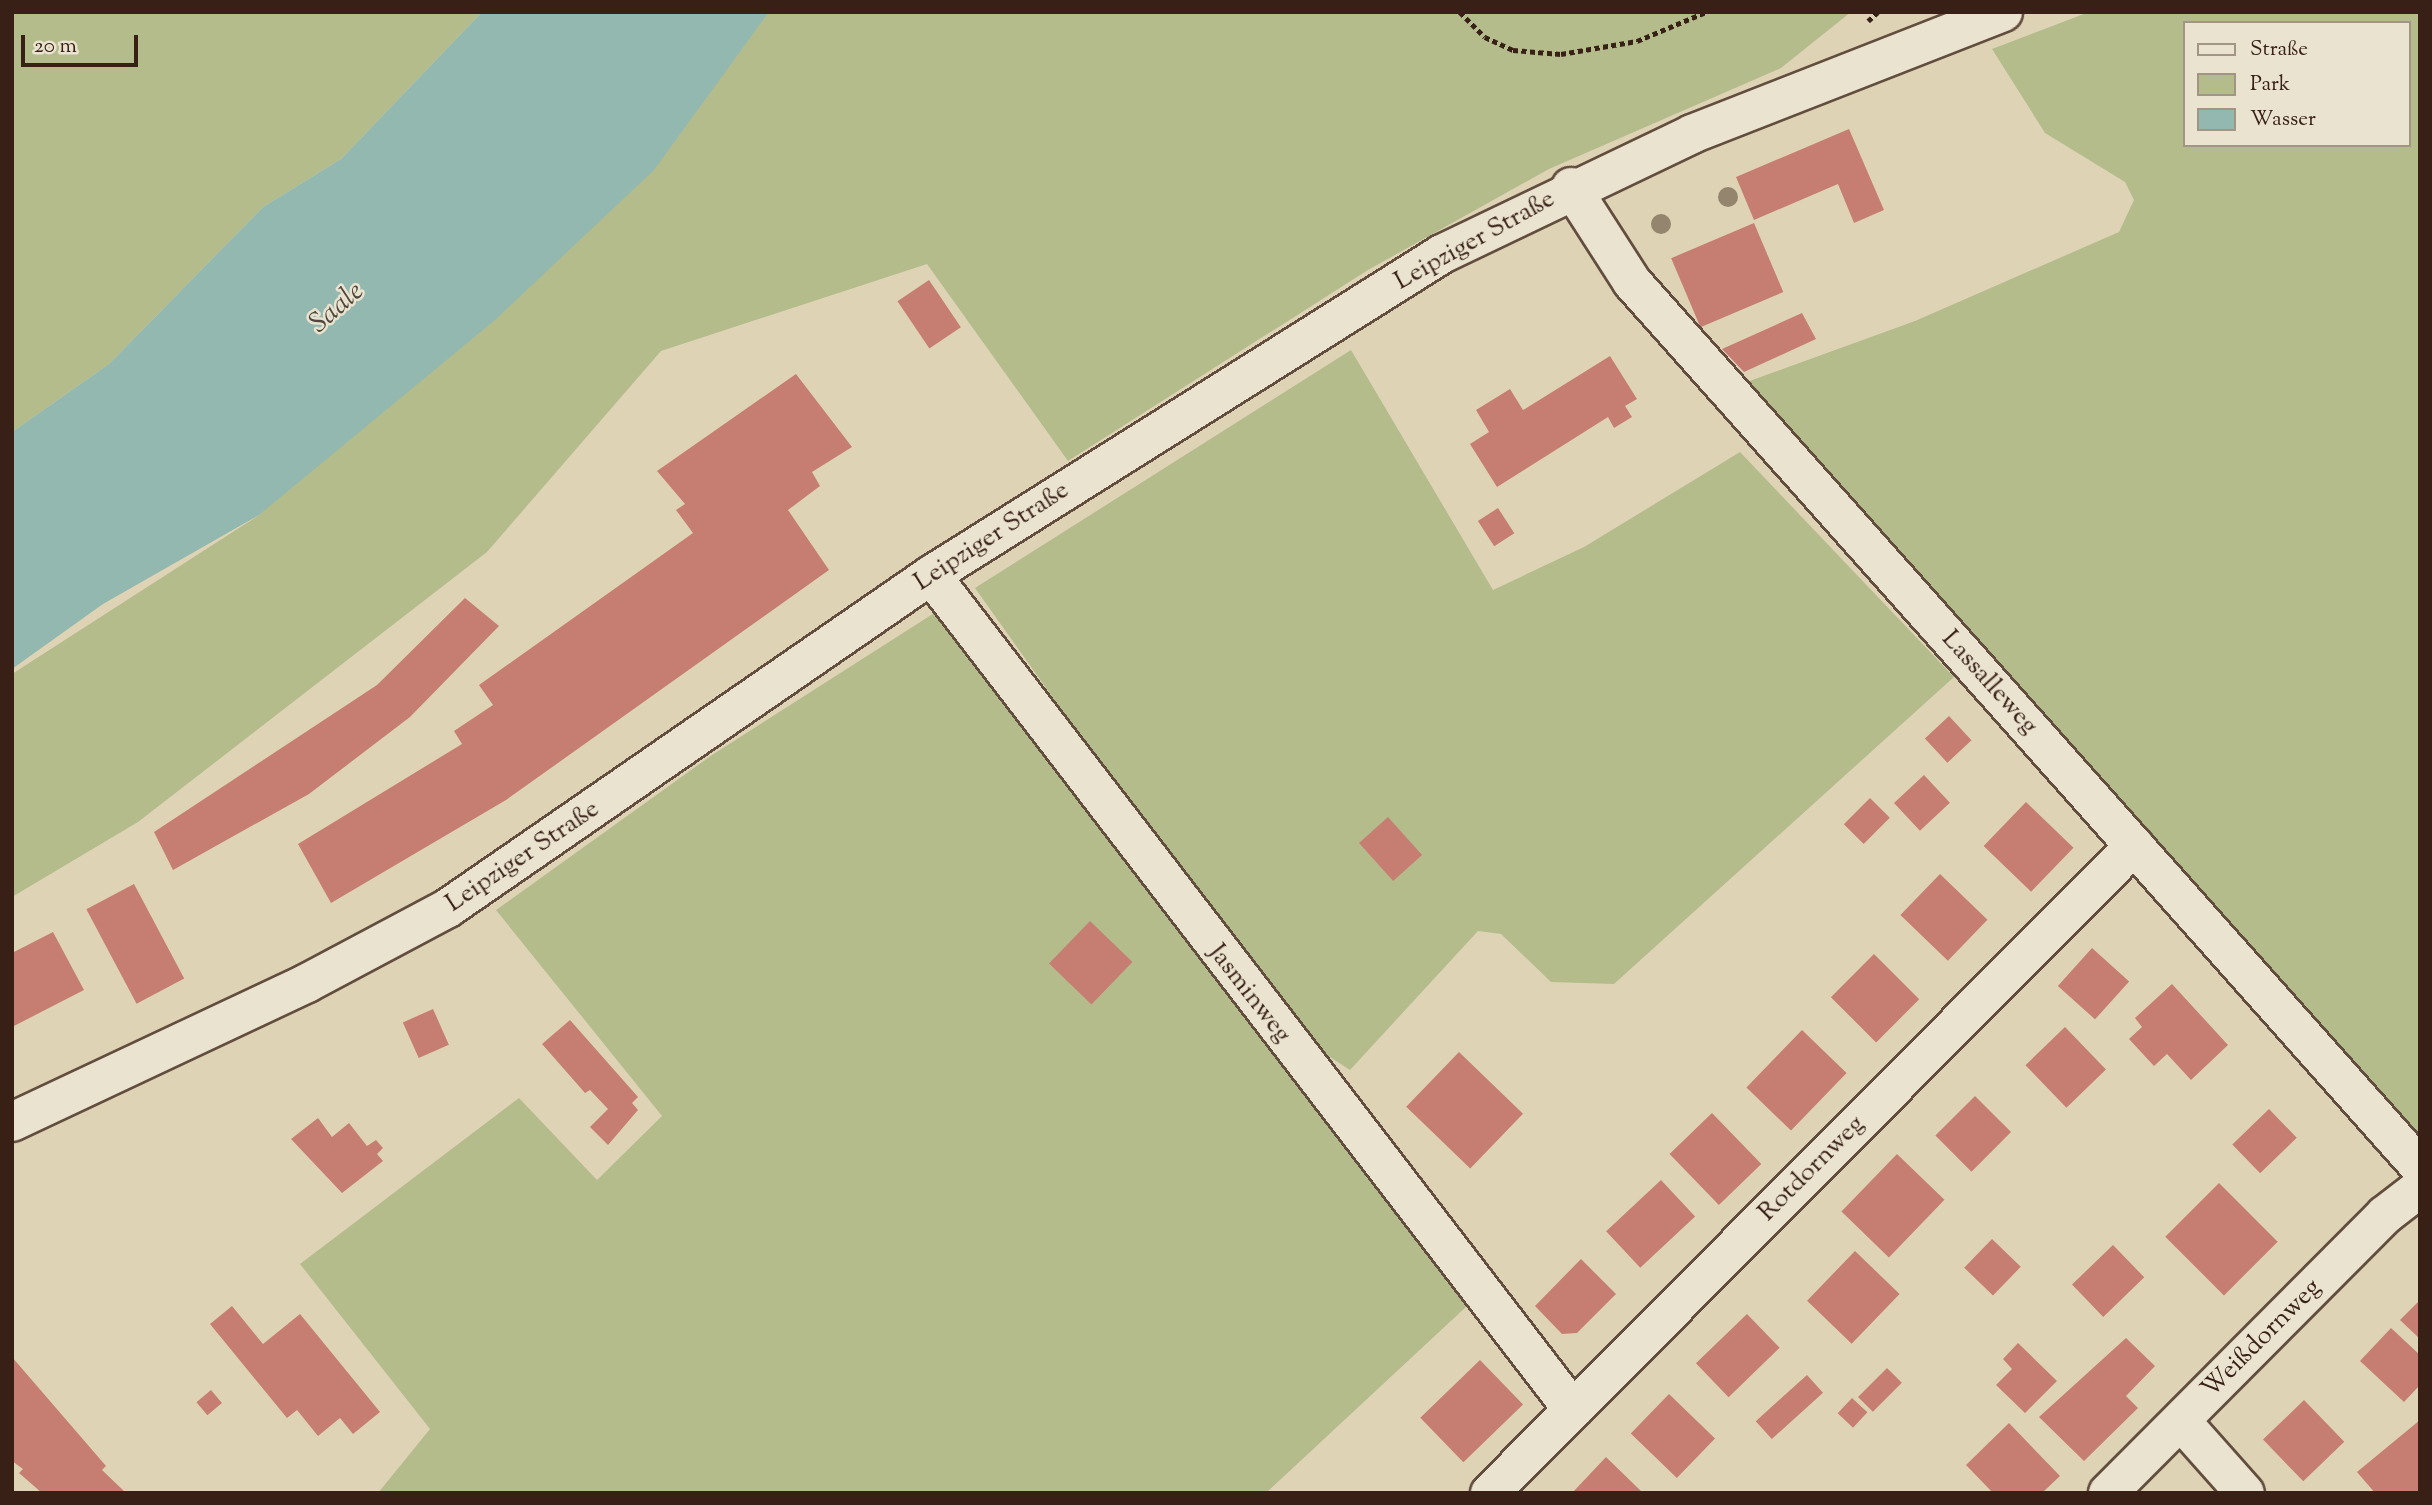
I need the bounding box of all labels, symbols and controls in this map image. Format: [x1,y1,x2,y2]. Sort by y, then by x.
scale bar [24,21,142,65]
legend [2184,21,2411,147]
text: 20 m [34,32,77,62]
text: Straße [2250,35,2308,65]
text: Park [2250,70,2290,100]
text: Wasser [2250,105,2316,135]
street label: Leipziger Straße [1389,184,1561,298]
water label: Saale [303,275,371,341]
street label: Leipziger Straße [909,475,1075,599]
street label: Lassalleweg [1934,624,2044,742]
street label: Leipziger Straße [440,794,606,920]
street label: Jasminweg [1201,938,1297,1050]
street label: Rotdornweg [1752,1109,1872,1229]
street label: Weißdornweg [2196,1273,2328,1405]

